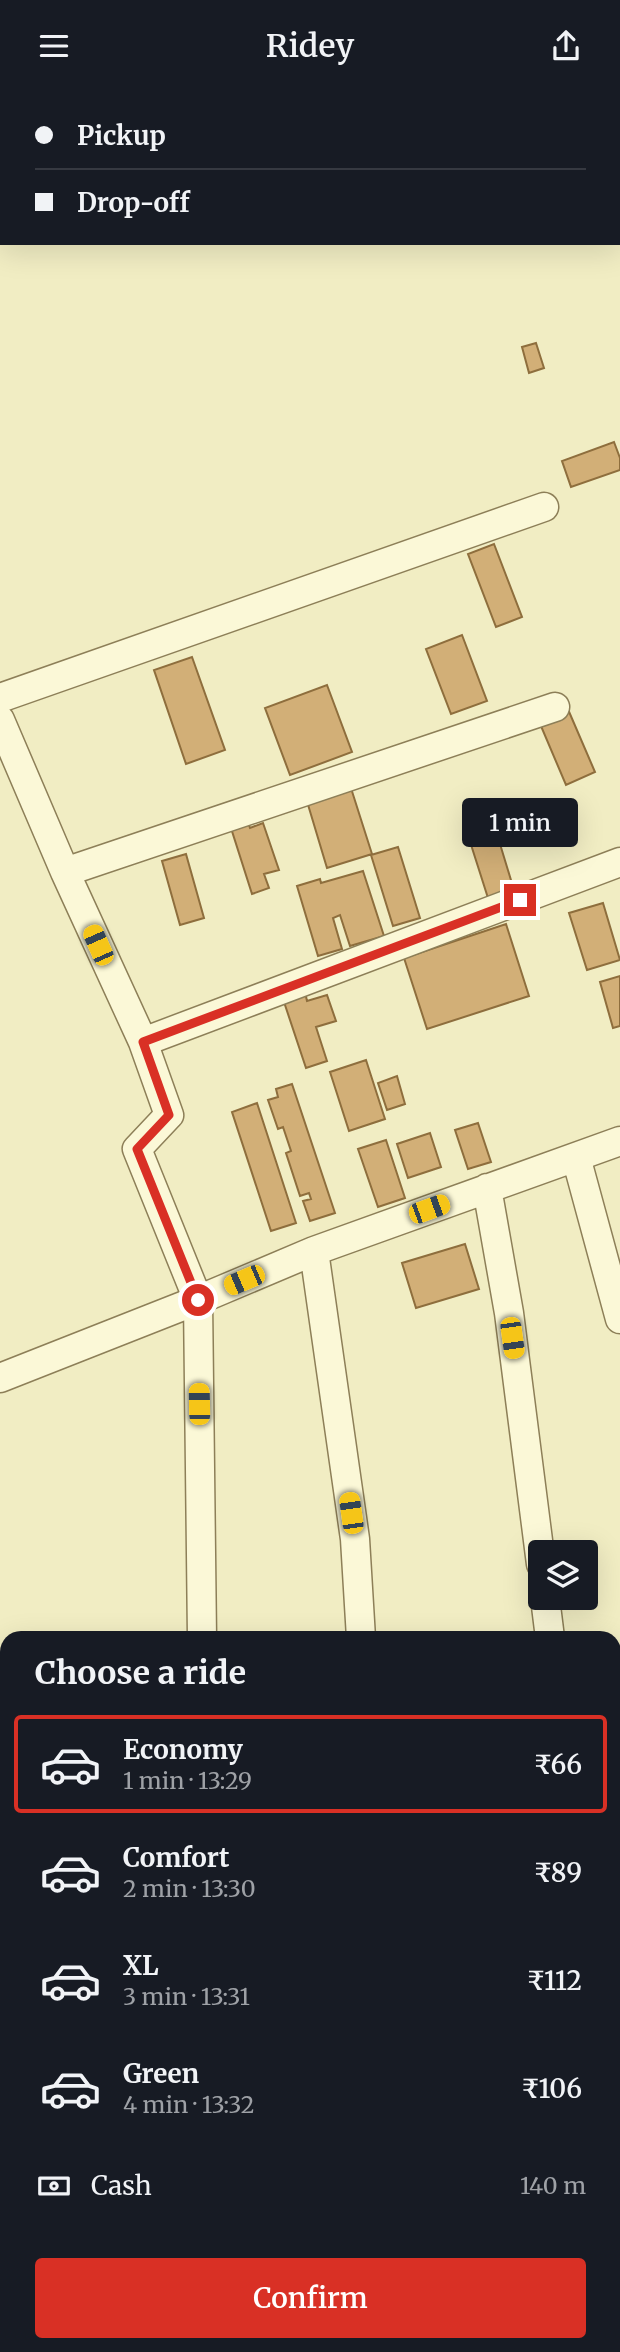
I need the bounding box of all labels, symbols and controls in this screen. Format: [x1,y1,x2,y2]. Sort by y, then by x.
text: Ridey [266,26,354,66]
icon: menu [35,27,73,65]
icon: share [547,27,585,65]
text: Pickup [77,119,166,152]
text: Drop-off [77,186,190,219]
callout: 1 min [462,799,578,847]
text: 1 min [489,808,551,837]
route end [504,884,536,916]
car [80,922,117,968]
car [406,1192,453,1226]
car [221,1262,268,1298]
route start [182,1284,214,1316]
car [499,1316,526,1360]
car [189,1383,210,1425]
car [338,1491,365,1535]
map controls [528,1540,598,1610]
button: layers [528,1540,598,1610]
text: Choose a ride [35,1653,246,1693]
icon: car [39,1733,102,1796]
text: Economy [123,1733,243,1766]
text: ₹66 [534,1748,582,1781]
text: 1 min · 13:29 [123,1766,252,1795]
icon: car [39,1841,102,1904]
text: Comfort [123,1841,229,1874]
text: ₹89 [534,1856,582,1889]
text: 2 min · 13:30 [123,1874,256,1903]
icon: car [39,1949,102,2012]
text: XL [123,1949,159,1982]
text: ₹112 [527,1964,582,1997]
text: 3 min · 13:31 [123,1982,250,2011]
icon: car [39,2057,102,2120]
text: Green [123,2057,199,2090]
text: ₹106 [521,2072,582,2105]
text: 4 min · 13:32 [123,2090,254,2119]
icon: cash [35,2167,73,2205]
text: Cash [91,2169,152,2202]
text: 140 m [520,2171,586,2200]
button: Confirm [35,2258,586,2338]

